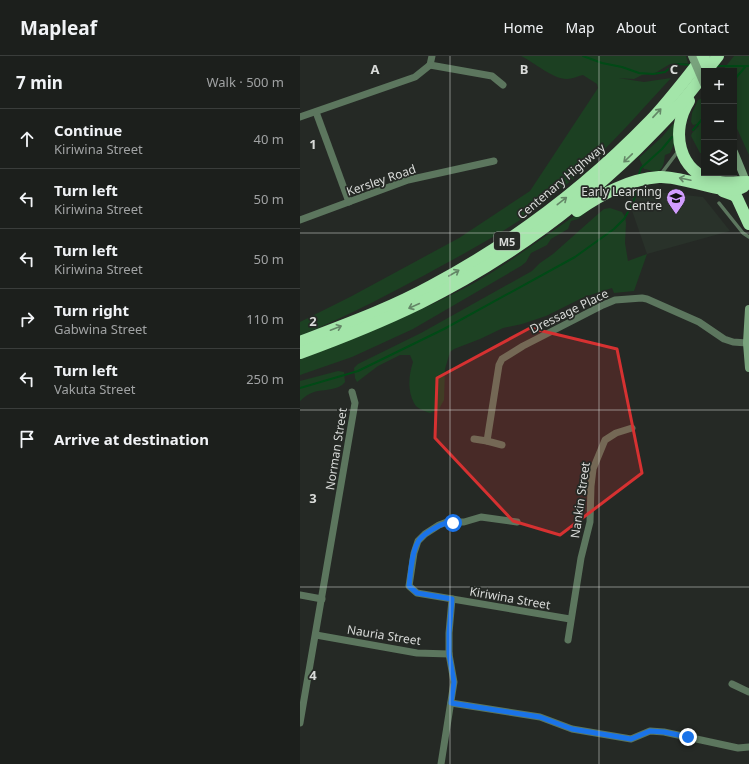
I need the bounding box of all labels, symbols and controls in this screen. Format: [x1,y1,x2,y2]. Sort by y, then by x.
text: Mapleaf [20,15,97,41]
text: Home [504,18,543,37]
text: Map [565,18,595,37]
text: About [617,18,656,37]
text: Contact [678,18,729,37]
text: A [371,60,380,78]
text: B [520,60,528,78]
text: C [670,60,678,78]
map controls [701,68,737,176]
button: + [701,68,737,104]
text: 7 min [16,71,63,94]
text: Walk · 500 m [206,73,284,91]
button: − [701,104,737,140]
one-way arrow [653,108,662,118]
text: Continue [54,120,122,140]
icon: ahead [16,128,38,150]
text: 40 m [254,130,284,148]
text: 1 [309,135,317,153]
street label: Centenary Highway [513,138,609,223]
text: Kiriwina Street [54,140,143,158]
button: layers [701,140,737,176]
one-way arrow [623,153,633,163]
street label: Kersley Road [344,160,418,200]
one-way arrow [679,175,692,183]
text: Turn left [54,180,118,200]
place label: Early Learning Centre [581,183,662,214]
school or university icon: Early Learning Centre [665,187,687,215]
icon: left [16,188,38,210]
text: 50 m [254,190,284,208]
one-way arrow [556,196,567,205]
text: Kiriwina Street [54,200,143,218]
road number: M5 [494,232,520,250]
text: Turn left [54,240,118,260]
icon: left [16,248,38,270]
text: 50 m [254,250,284,268]
text: Kiriwina Street [54,260,143,278]
one-way arrow [448,269,460,277]
street label: Dressage Place [527,285,611,337]
text: Turn right [54,300,129,320]
one-way arrow [408,303,420,310]
icon: right [16,308,38,330]
text: 110 m [246,310,284,328]
text: 2 [309,312,317,330]
text: Gabwina Street [54,320,147,338]
one-way arrow [330,323,342,331]
text: Turn left [54,360,118,380]
icon: left [16,368,38,390]
text: 250 m [246,370,284,388]
text: Vakuta Street [54,380,135,398]
street label: Norman Street [321,406,351,491]
icon: arrive [16,428,38,450]
text: Arrive at destination [54,429,209,449]
street label: Nankin Street [566,460,594,539]
text: 3 [309,489,317,507]
route start [444,514,462,532]
street label: Kiriwina Street [468,583,552,614]
street label: Nauria Street [346,621,423,649]
text: 4 [309,666,317,684]
route end [679,728,697,746]

